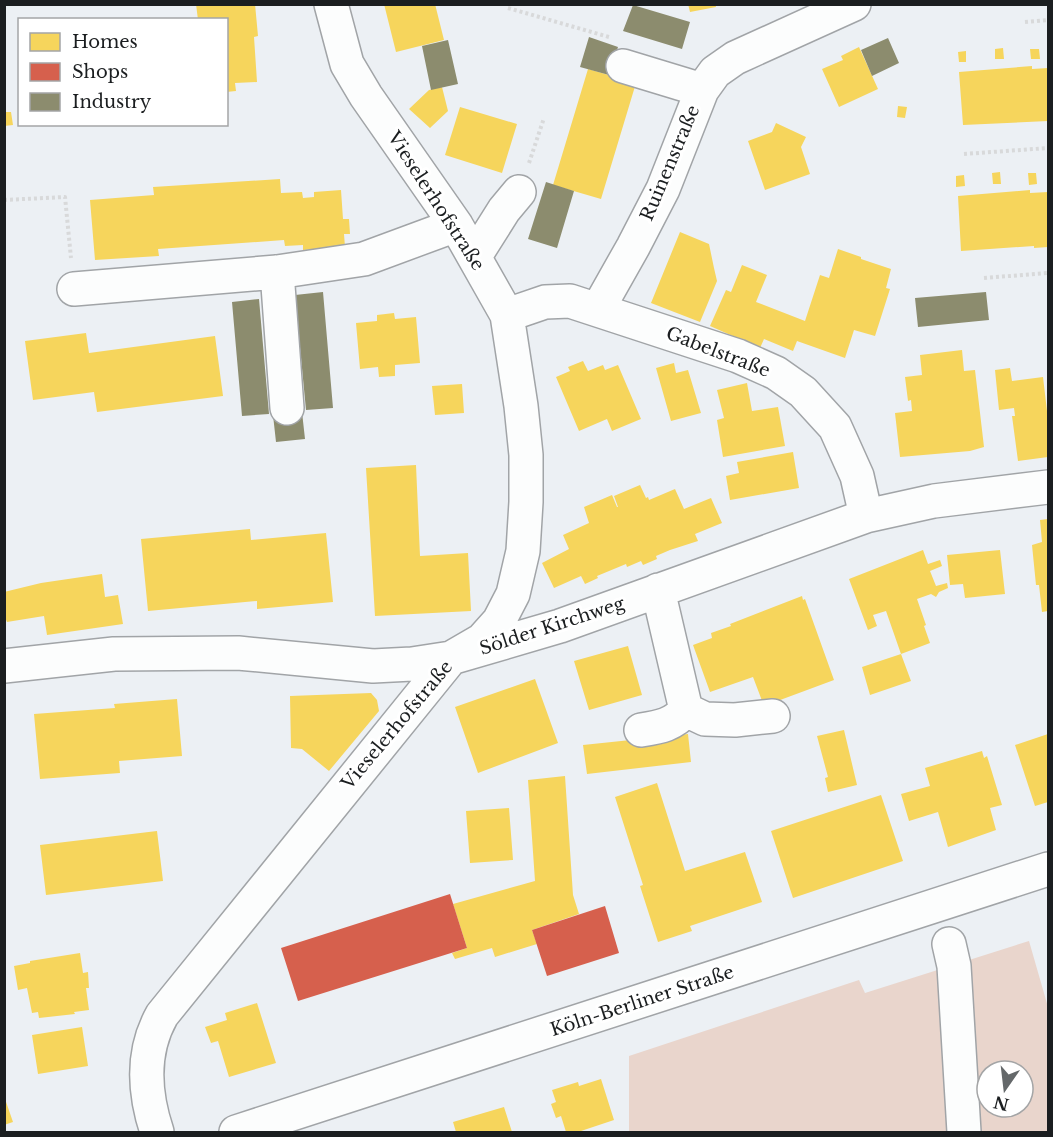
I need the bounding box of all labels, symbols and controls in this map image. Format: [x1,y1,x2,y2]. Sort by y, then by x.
legend [18,18,228,126]
text: Homes [72,31,138,53]
text: Shops [72,61,128,83]
text: Industry [72,91,152,113]
street label: Ruinenstraße [636,102,704,224]
street label: Vieselerhofstraße [382,127,489,275]
street label: Gabelstraße [663,322,773,382]
street label: Sölder Kirchweg [477,592,628,660]
street label: Vieselerhofstraße [336,656,457,795]
street label: Köln-Berliner Straße [547,961,737,1041]
north arrow [975,1059,1035,1119]
text: N [992,1092,1011,1115]

